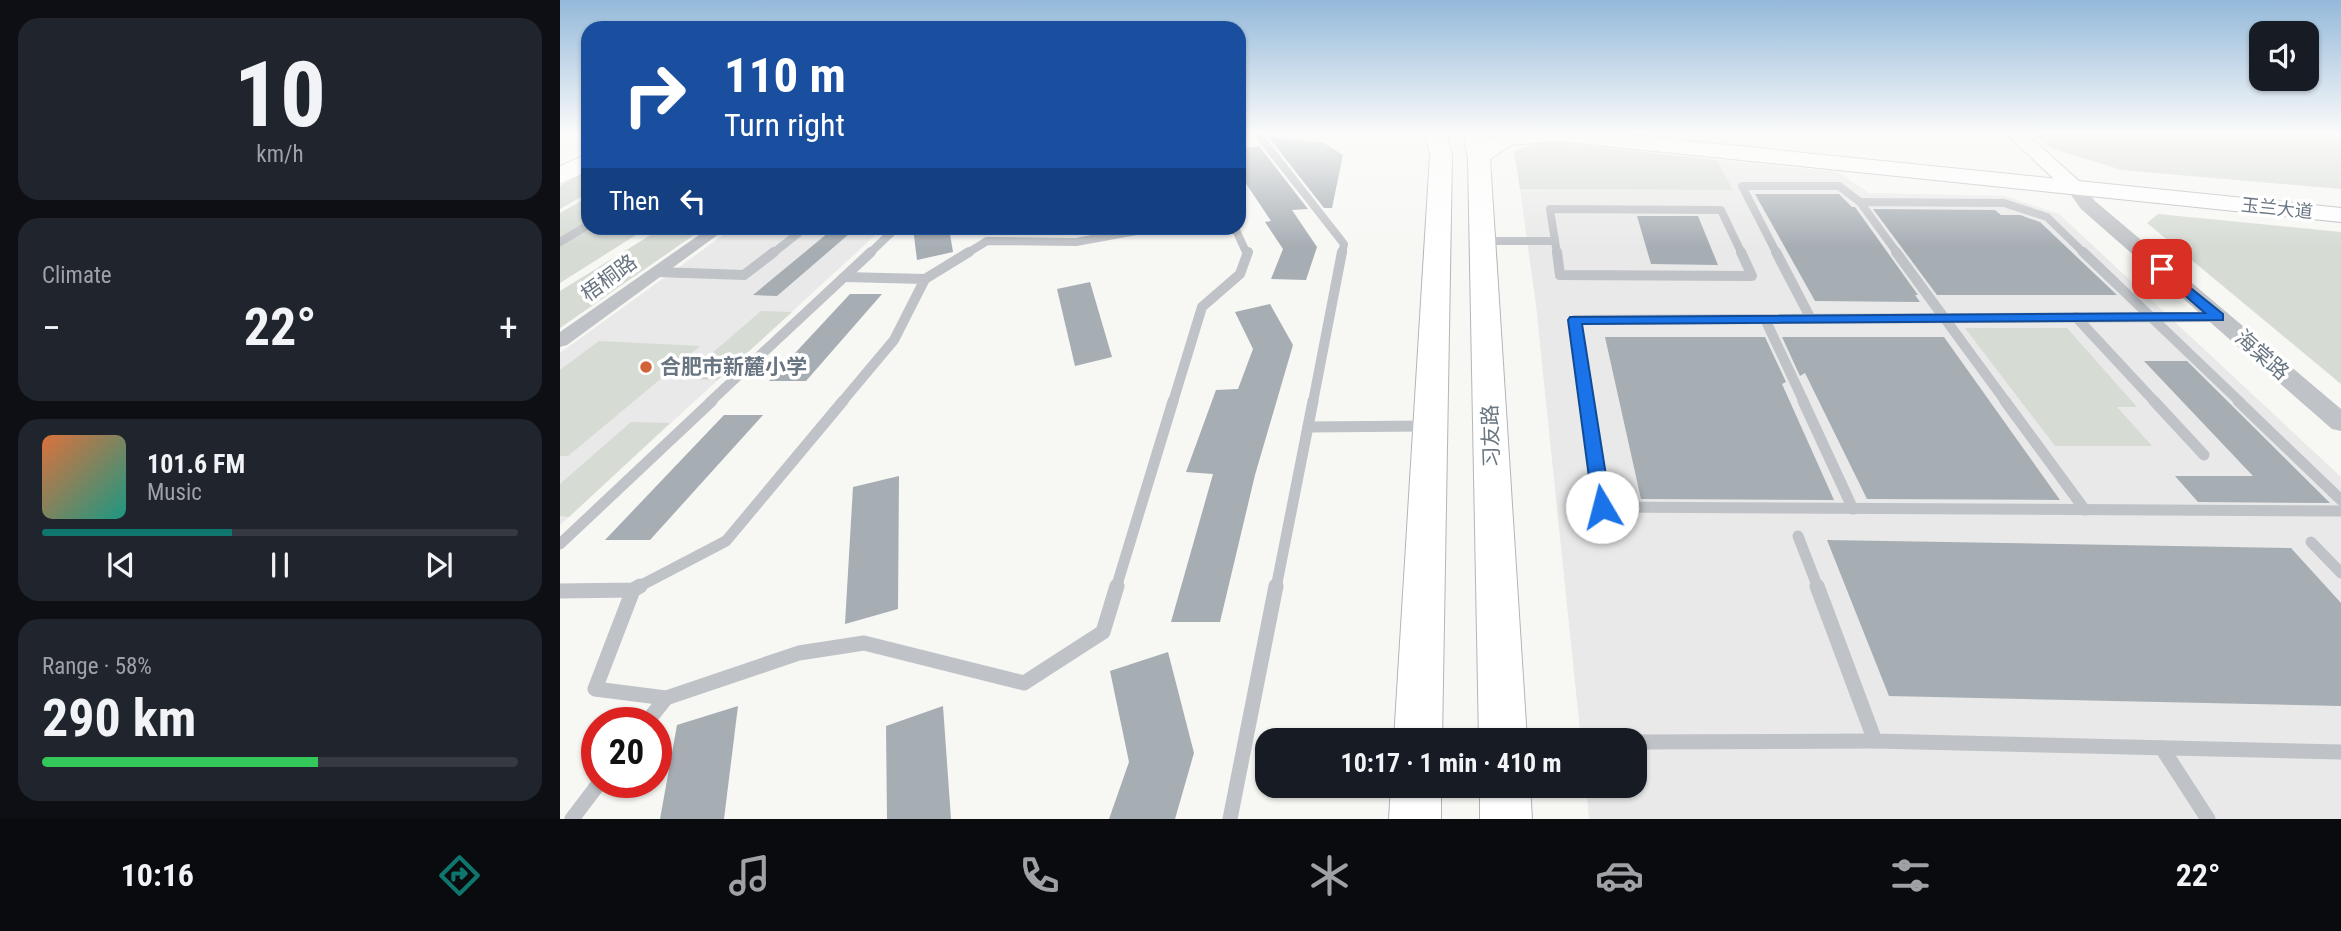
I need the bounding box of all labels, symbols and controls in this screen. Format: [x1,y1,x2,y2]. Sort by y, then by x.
map controls [2249,21,2319,91]
button: sound [2249,21,2319,91]
text: 10 [234,42,326,148]
text: 110 m [724,47,846,104]
icon: right [609,49,700,140]
text: Turn right [724,106,845,144]
text: km/h [256,141,304,168]
icon: left [674,182,712,220]
text: Then [609,186,660,216]
street label: 玉兰大道 [2240,194,2314,222]
pin [2132,239,2192,299]
street label: 梧桐路 [576,250,642,306]
icon: arrive [2143,250,2181,288]
text: Climate [42,262,112,289]
text: 22° [244,297,316,358]
text: − [42,306,61,350]
text: + [499,306,518,350]
street label: 海棠路 [2230,325,2294,385]
place label: 合肥市新麓小学 [660,355,807,379]
marker: 合肥市新麓小学 [638,359,654,375]
street label: 习友路 [1478,404,1504,468]
text: 101.6 FM [147,449,245,479]
position arrow [1565,470,1639,544]
text: Music [147,479,202,506]
icon: previous [102,546,140,584]
icon: pause [261,546,299,584]
icon: next [420,546,458,584]
text: Range · 58% [42,653,152,680]
text: 290 km [42,688,196,749]
speed limit sign: 20 [581,707,672,798]
text: 10:17 · 1 min · 410 m [1341,748,1561,778]
icon: directions [435,851,484,900]
icon: music [725,851,774,900]
icon: phone [1015,851,1064,900]
icon: climate [1305,851,1354,900]
icon: car [1595,851,1644,900]
icon: filters [1886,851,1935,900]
text: 10:16 [121,856,194,894]
text: 22° [2176,856,2220,894]

